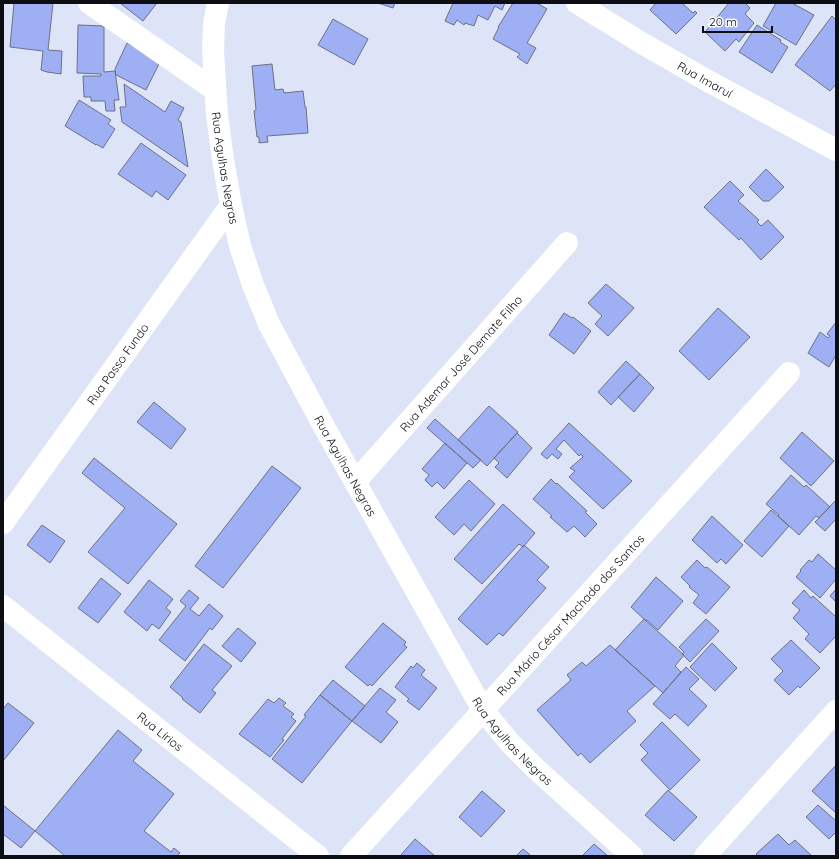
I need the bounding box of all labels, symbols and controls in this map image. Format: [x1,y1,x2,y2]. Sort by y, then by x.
scale bar [703,8,772,34]
text: 20 m [709,14,737,29]
street label: Rua Imaruí [675,58,736,101]
street label: Rua Agulhas Negras [209,111,243,226]
street label: Rua Ademar José Demate Filho [396,292,525,434]
street label: Rua Passo Fundo [83,320,151,407]
street label: Rua Agulhas Negras [312,412,380,519]
street label: Rua Mário César Machado dos Santos [493,530,647,698]
street label: Rua Agulhas Negras [470,694,556,788]
street label: Rua Lírios [134,708,187,754]

